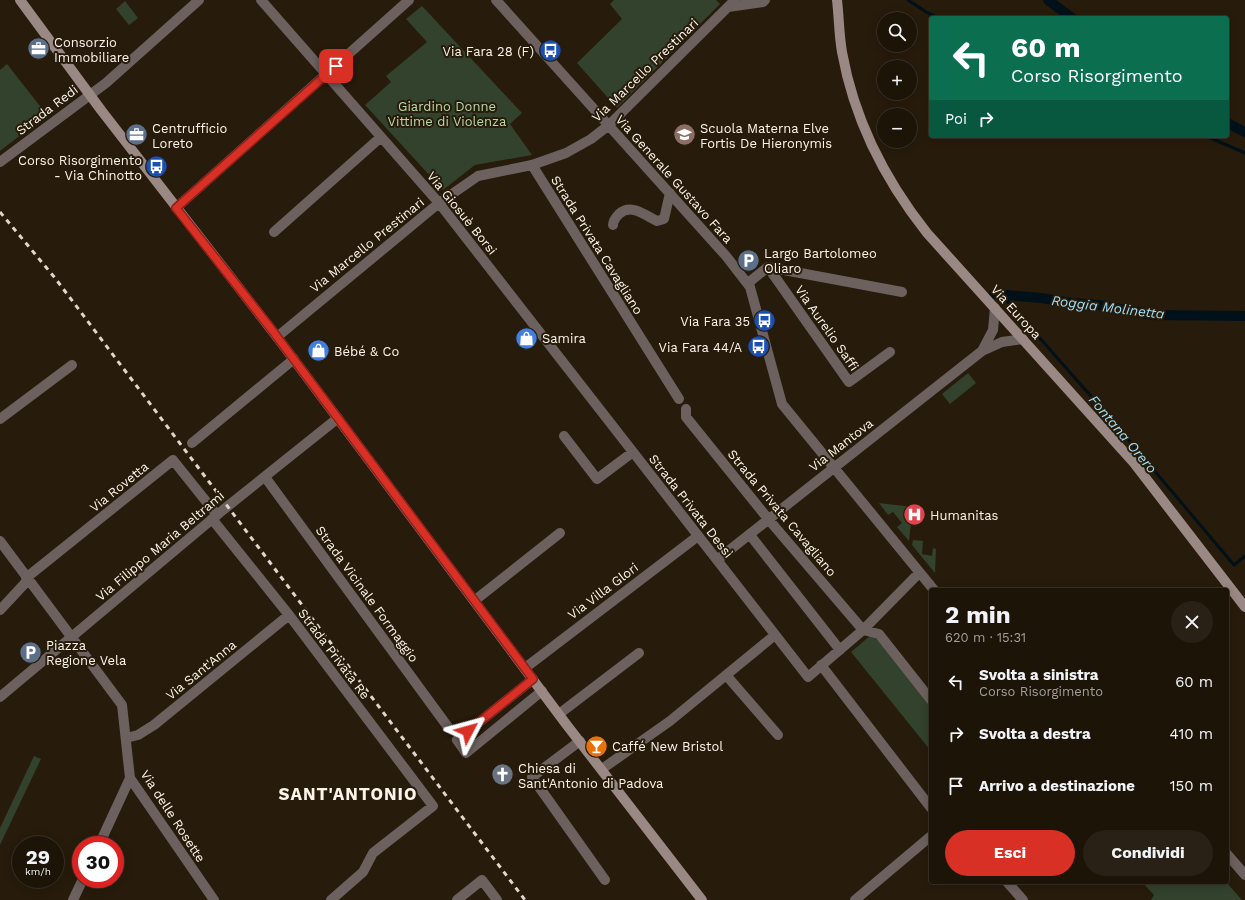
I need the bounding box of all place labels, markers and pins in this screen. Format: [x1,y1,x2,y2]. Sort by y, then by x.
place label: Consorzio Immobiliare [54,35,129,65]
office icon: Consorzio Immobiliare [25,36,51,62]
bus stop icon: Via Fara 28 (F) [537,38,563,64]
place label: Via Fara 28 (F) [443,44,534,59]
pin [319,49,353,83]
place label: Centrufficio Loreto [152,121,228,151]
place label: Scuola Materna Elve Fortis De Hieronymis [700,121,832,151]
office icon: Centrufficio Loreto [124,122,150,148]
school or university icon: Scuola Materna Elve Fortis De Hieronymis [671,122,697,148]
place label: Corso Risorgimento - Via Chinotto [18,153,142,183]
bus stop icon: Corso Risorgimento - Via Chinotto [144,154,170,180]
place label: Largo Bartolomeo Oliaro [764,246,877,276]
parking icon: Largo Bartolomeo Oliaro [735,247,761,273]
bus stop icon: Via Fara 35 [752,308,778,334]
place label: Via Fara 35 [680,314,750,329]
shop icon: Samira [513,325,539,351]
place label: Samira [542,331,587,346]
bus stop icon: Via Fara 44/A [745,334,771,360]
shop icon: Bébé & Co [305,338,331,364]
place label: Via Fara 44/A [659,340,742,355]
place label: Bébé & Co [334,344,400,359]
hospital icon: Humanitas [902,502,928,528]
place label: Humanitas [930,508,999,523]
place label: Piazza Regione Vela [46,638,127,668]
parking icon: Piazza Regione Vela [18,639,44,665]
bar icon: Caffé New Bristol [584,733,610,759]
place label: Caffé New Bristol [612,739,723,754]
place label: Chiesa di Sant'Antonio di Padova [518,761,664,791]
church icon: Chiesa di Sant'Antonio di Padova [489,762,515,788]

